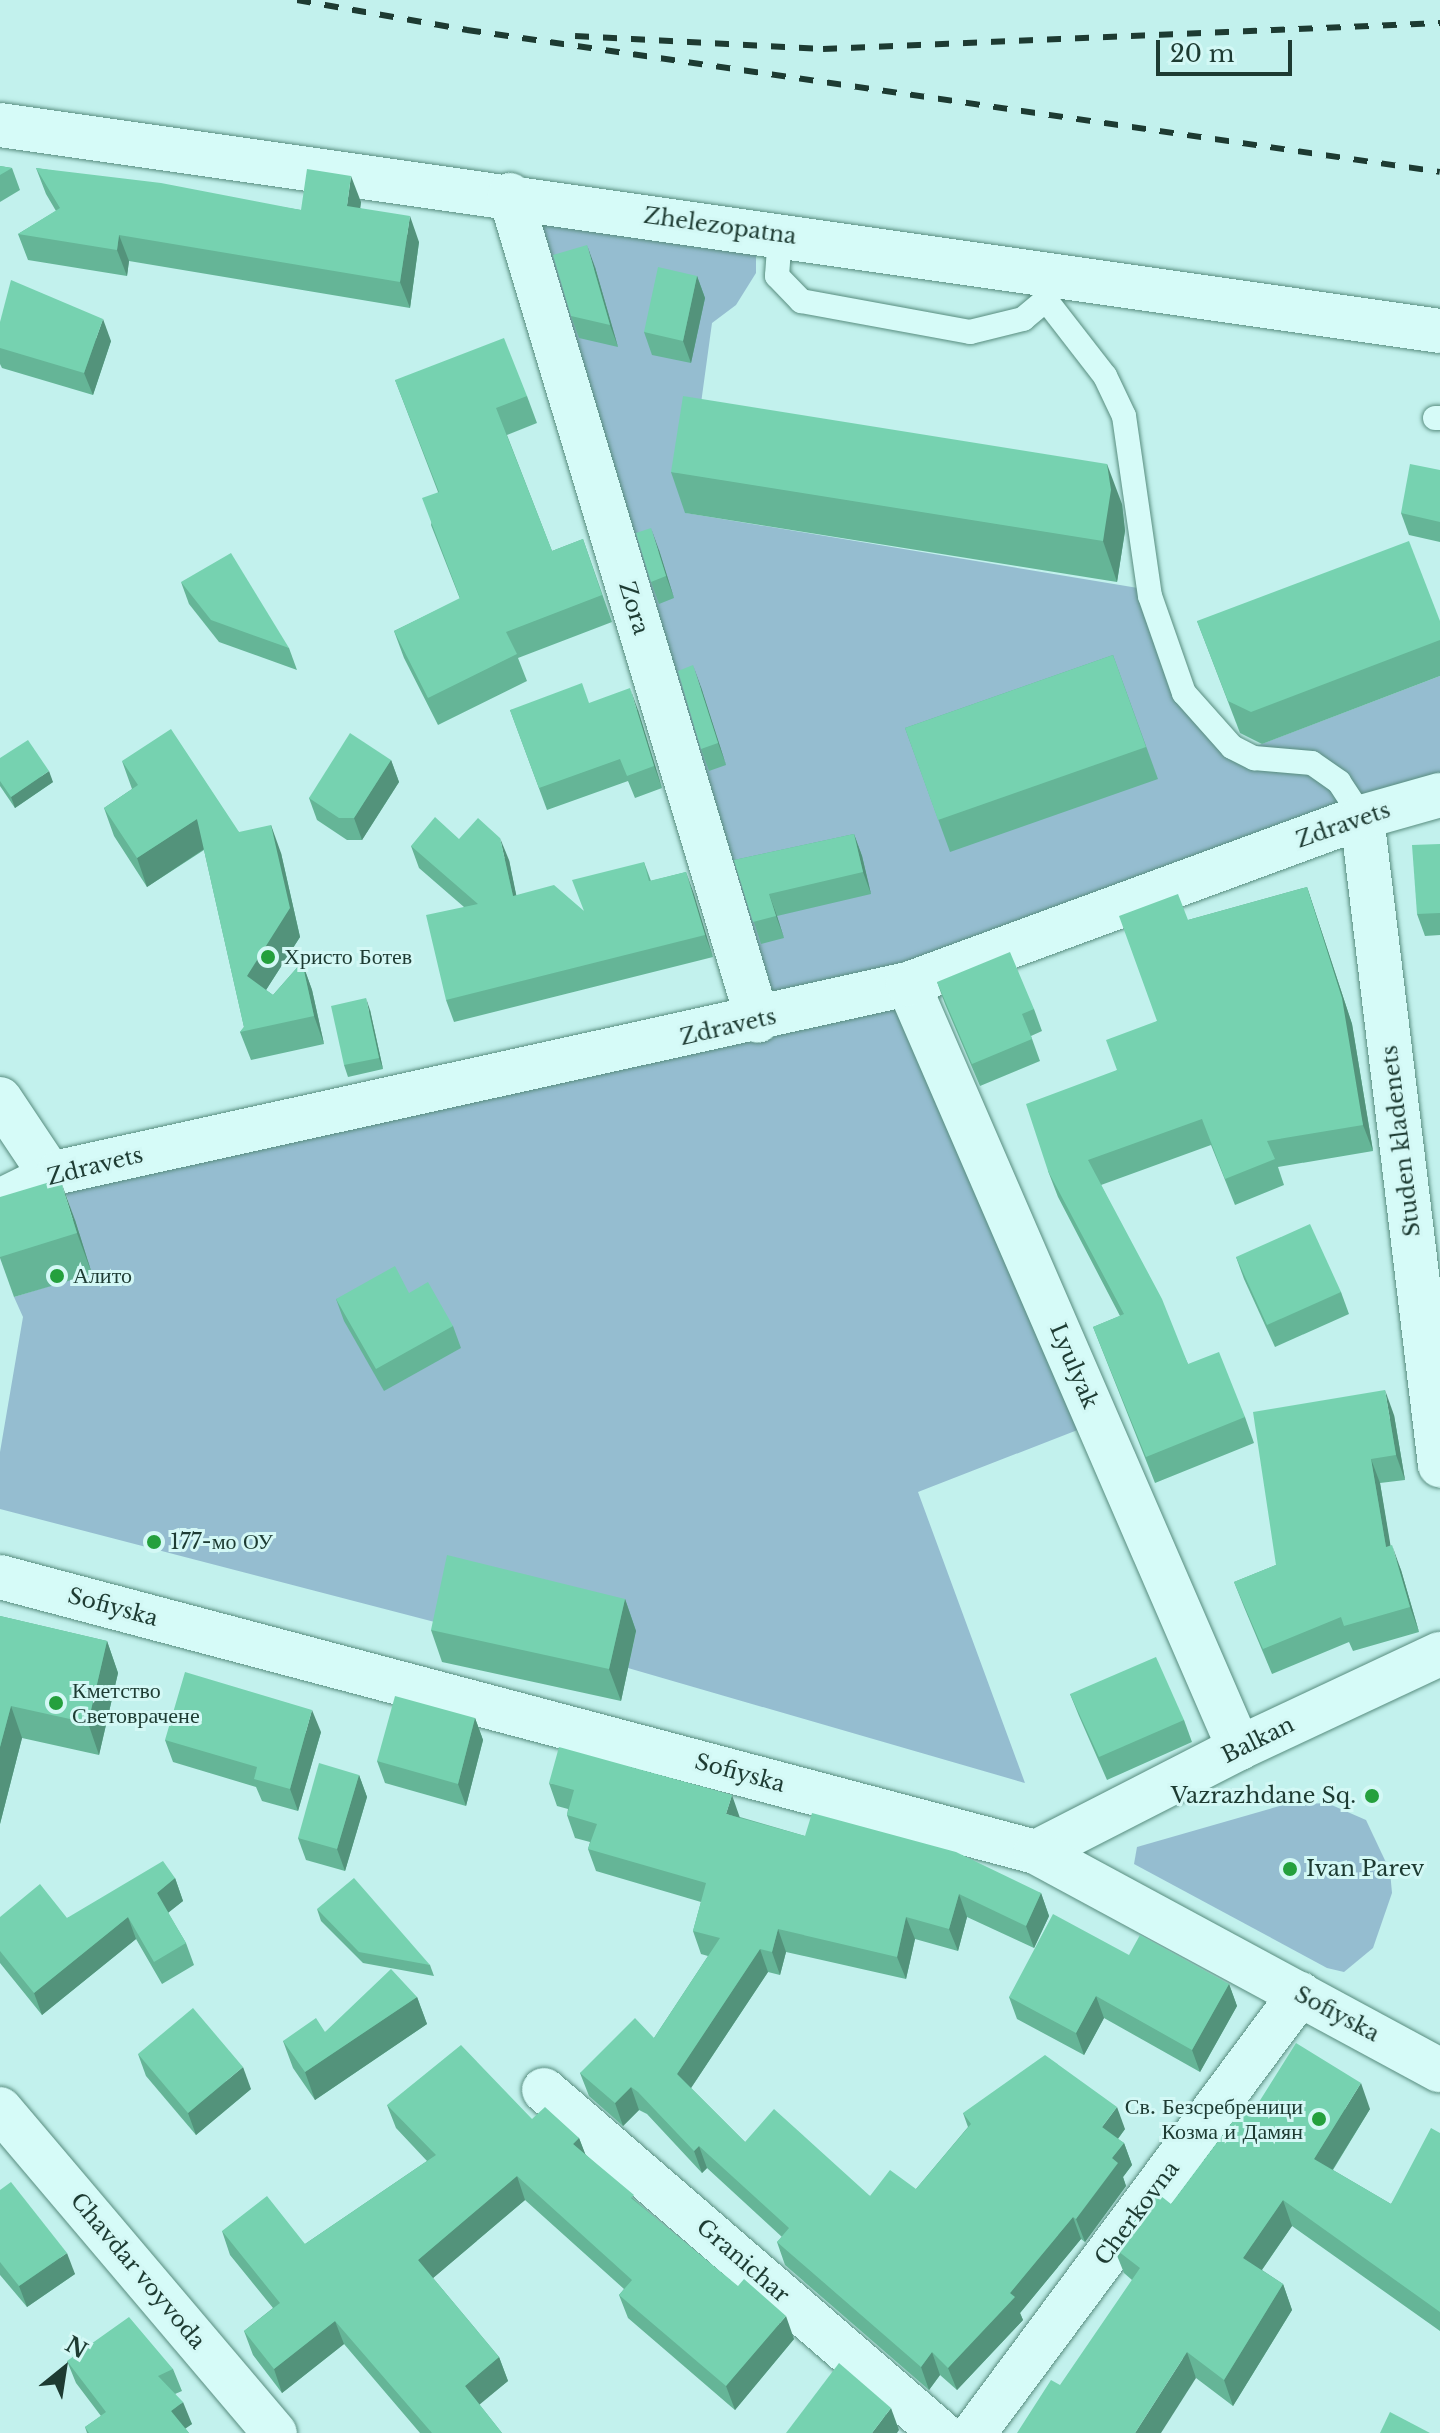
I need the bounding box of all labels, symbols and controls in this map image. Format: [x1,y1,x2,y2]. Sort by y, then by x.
scale bar [1160,24,1296,74]
text: 20 m [1170,39,1235,68]
street label: Zhelezopatna [642,202,798,250]
street label: Zora [613,578,655,638]
street label: Zdravets [1292,797,1394,853]
place label: Христо Ботев [284,944,412,970]
marker: Христо Ботев [259,948,277,966]
street label: Zdravets [677,1003,779,1051]
street label: Studen kladenets [1376,1044,1426,1238]
street label: Zdravets [44,1141,146,1191]
place label: Алито [73,1263,132,1289]
marker: Алито [48,1267,66,1285]
street label: Lyulyak [1044,1320,1104,1412]
place label: 177-мо ОУ [170,1529,273,1555]
marker: 177-мо ОУ [145,1533,163,1551]
street label: Sofiyska [65,1582,161,1632]
place label: Кметство Световрачене [72,1677,200,1728]
marker: Кметство Световрачене [47,1694,65,1712]
street label: Balkan [1218,1711,1298,1769]
street label: Sofiyska [692,1748,788,1798]
place label: Vazrazhdane Sq. [1171,1783,1356,1809]
marker: Vazrazhdane Sq. [1363,1787,1381,1805]
place label: Ivan Parev [1306,1856,1424,1882]
marker: Ivan Parev [1281,1860,1299,1878]
street label: Sofiyska [1290,1981,1384,2047]
place label: Св. Безсребреници Козма и Дамян [1125,2093,1303,2144]
marker: Св. Безсребреници Козма и Дамян [1310,2110,1328,2128]
street label: Cherkovna [1089,2156,1185,2270]
street label: Chavdar voyvoda [65,2187,211,2355]
street label: Granichar [691,2214,795,2308]
north arrow [24,2329,104,2409]
text: N [61,2331,92,2365]

